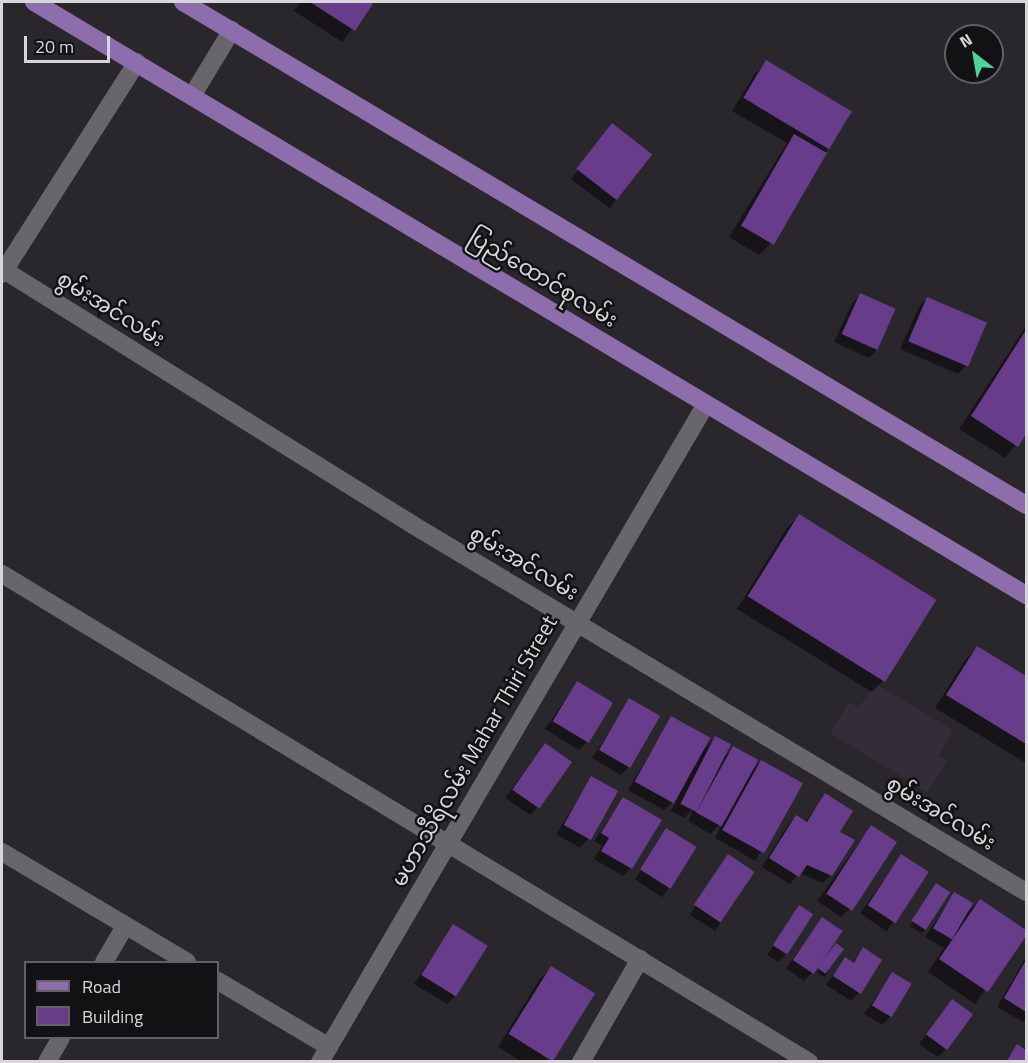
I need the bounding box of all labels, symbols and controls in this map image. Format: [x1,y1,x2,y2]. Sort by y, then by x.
scale bar [27,24,112,62]
north arrow [944,24,1004,84]
text: N [955,27,977,53]
text: 20 m [35,33,74,60]
street label: ပြည်ထောင်စုလမ်း [464,223,622,333]
street label: စွမ်းအင်လမ်း [52,265,170,353]
street label: စွမ်းအင်လမ်း [465,520,583,606]
street label: မဟာသီရိလမ်း Mahar Thiri Street [385,611,563,891]
street label: စွမ်းအင်လမ်း [882,770,1000,856]
legend [24,961,219,1039]
text: Road [82,973,121,1000]
text: Building [82,1003,143,1030]

